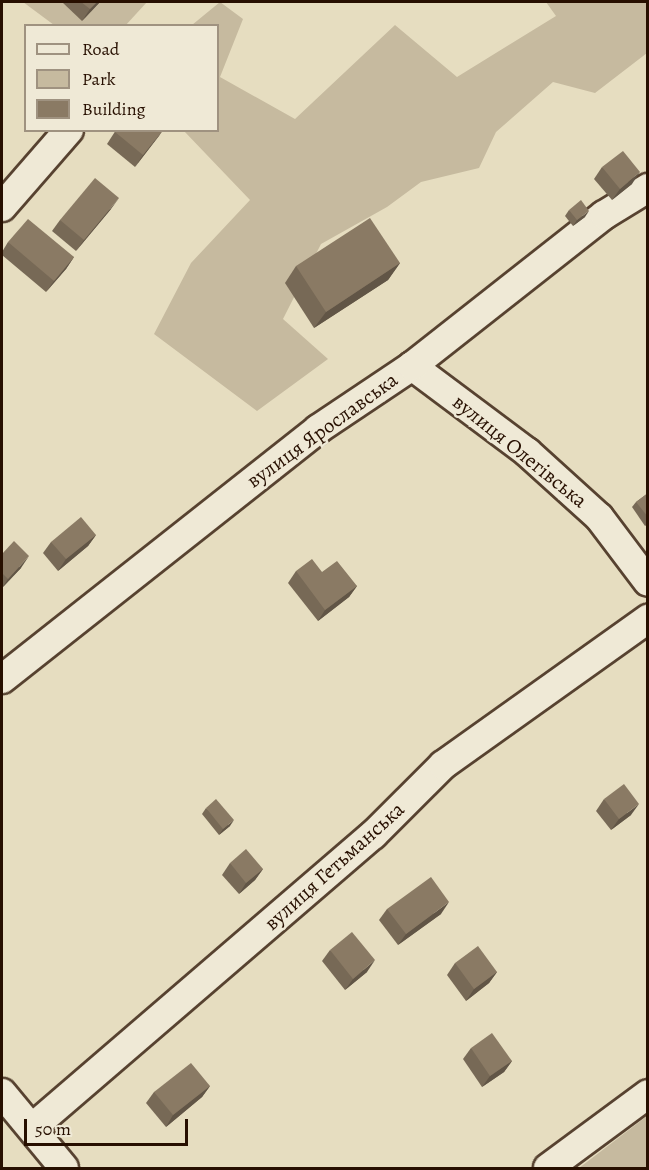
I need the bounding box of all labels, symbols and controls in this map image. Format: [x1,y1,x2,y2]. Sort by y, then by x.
legend [24,24,219,132]
text: Road [82,37,119,61]
text: Park [82,67,116,91]
text: Building [82,97,146,121]
street label: вулиця Ярославська [242,367,402,493]
street label: вулиця Олегівська [448,389,592,513]
street label: вулиця Гетьманська [259,797,409,935]
scale bar [27,1107,190,1145]
text: 50 m [35,1117,71,1141]

